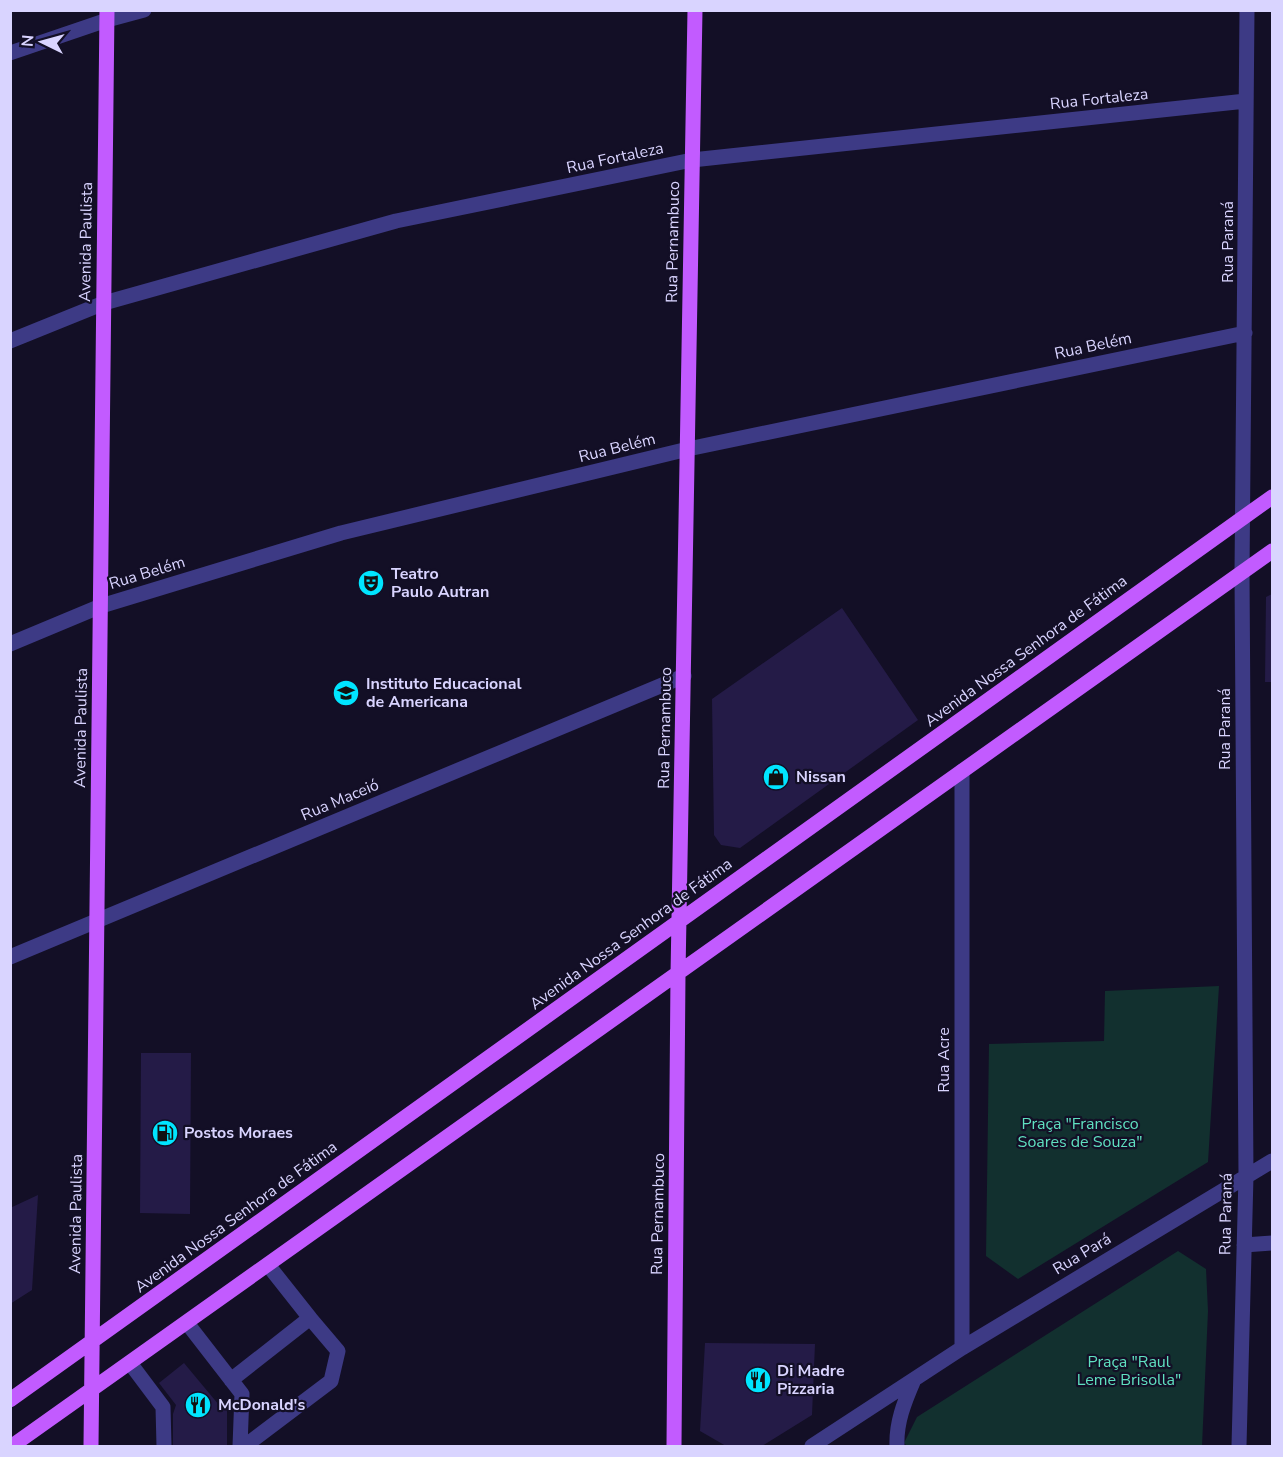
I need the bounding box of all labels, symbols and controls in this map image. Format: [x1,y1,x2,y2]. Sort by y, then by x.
north arrow [12,12,72,72]
text: N [17,34,40,48]
street label: Rua Fortaleza [1049,83,1149,115]
street label: Rua Fortaleza [564,137,666,179]
street label: Rua Pernambuco [661,181,685,303]
street label: Avenida Paulista [74,182,98,302]
street label: Rua Paraná [1217,201,1239,283]
street label: Rua Belém [1052,327,1134,365]
street label: Rua Belém [576,428,658,468]
street label: Rua Belém [106,551,188,595]
place label: Teatro Paulo Autran [391,563,489,603]
theatre icon: Teatro Paulo Autran [356,568,386,598]
street label: Avenida Nossa Senhora de Fátima [920,570,1132,732]
street label: Rua Pernambuco [653,667,677,789]
street label: Avenida Paulista [69,668,93,788]
place label: Instituto Educacional de Americana [366,673,522,713]
school or university icon: Instituto Educacional de Americana [331,678,361,708]
street label: Rua Paraná [1214,688,1236,770]
shop icon: Nissan [761,762,791,792]
place label: Nissan [796,766,846,788]
street label: Rua Maceió [298,774,382,826]
street label: Avenida Nossa Senhora de Fátima [525,853,737,1015]
street label: Rua Acre [933,1027,955,1093]
park label: Praça "Francisco Soares de Souza" [1018,1113,1142,1153]
fuel station icon: Postos Moraes [150,1118,180,1148]
place label: Postos Moraes [184,1122,293,1144]
street label: Avenida Nossa Senhora de Fátima [130,1136,342,1298]
street label: Rua Pernambuco [646,1153,670,1275]
street label: Avenida Paulista [64,1154,88,1274]
street label: Rua Paraná [1214,1173,1238,1255]
street label: Rua Pará [1049,1228,1115,1280]
park label: Praça "Raul Leme Brisolla" [1077,1351,1181,1391]
place label: Di Madre Pizzaria [777,1360,845,1400]
restaurant icon: Di Madre Pizzaria [743,1365,773,1395]
restaurant icon: McDonald's [183,1390,213,1420]
place label: McDonald's [218,1394,305,1416]

